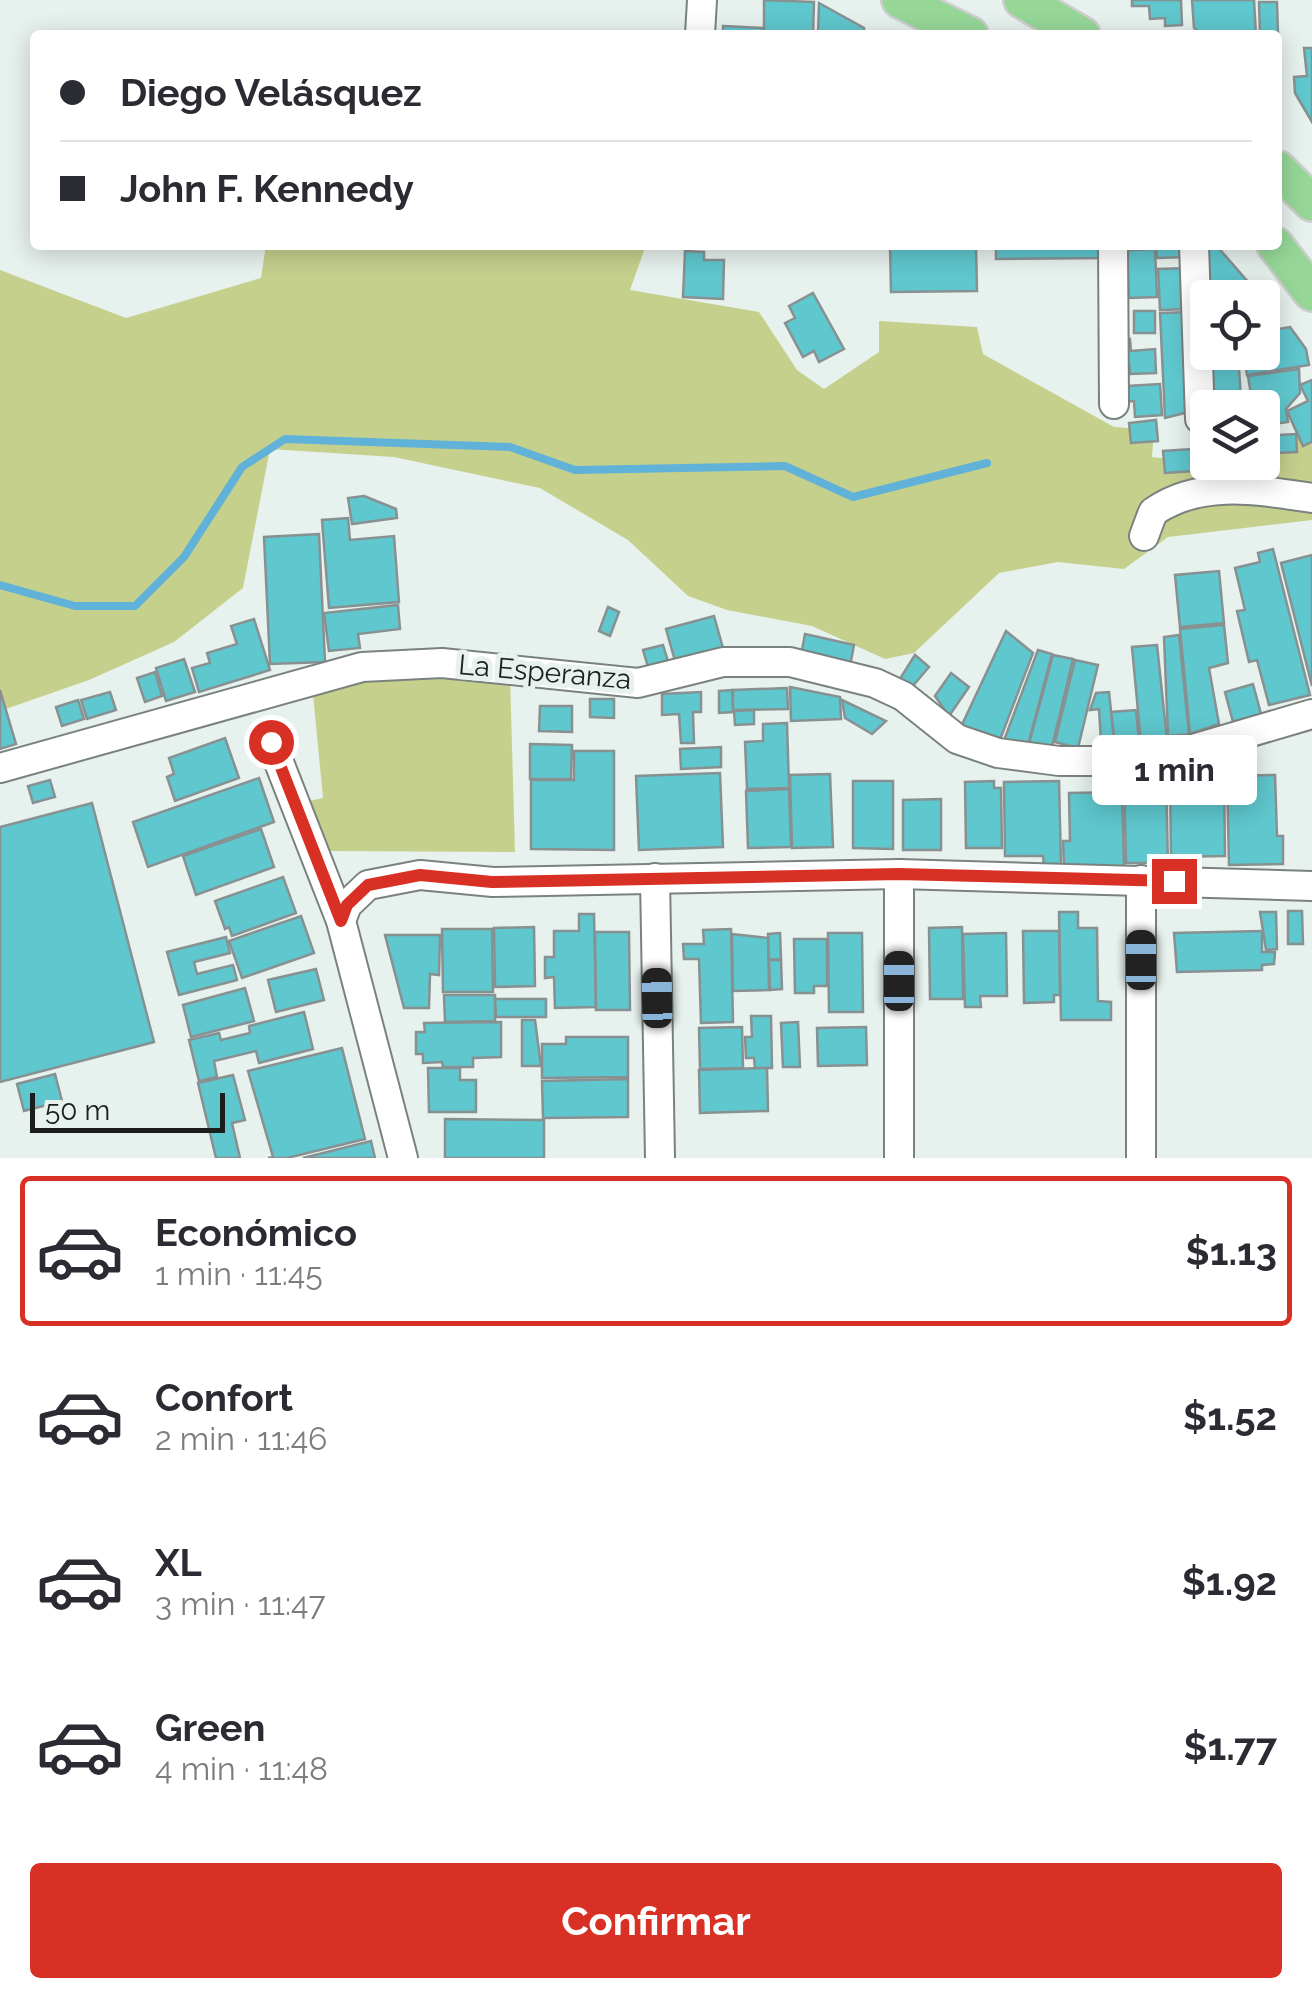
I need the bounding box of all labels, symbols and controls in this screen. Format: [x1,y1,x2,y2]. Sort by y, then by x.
text: Diego Velásquez [120,70,422,115]
text: John F. Kennedy [120,166,414,211]
map controls [1190,280,1280,480]
button: locate [1190,280,1280,370]
button: layers [1190,390,1280,480]
street label: La Esperanza [457,648,633,696]
route start [249,720,294,765]
callout: 1 min [1092,736,1256,806]
text: 1 min [1134,751,1215,788]
route end [1152,859,1197,904]
car [1126,930,1156,990]
car [884,951,914,1011]
car [641,968,673,1028]
scale bar [30,1088,225,1132]
text: 50 m [45,1094,110,1127]
icon: car [35,1206,125,1296]
text: Económico [155,1210,357,1255]
text: $1.13 [1186,1229,1277,1274]
text: 1 min · 11:45 [155,1255,323,1292]
icon: car [35,1371,125,1461]
text: Confort [155,1375,293,1420]
text: $1.52 [1183,1394,1277,1439]
text: 2 min · 11:46 [155,1420,327,1457]
icon: car [35,1536,125,1626]
text: XL [155,1540,202,1585]
text: $1.92 [1182,1559,1277,1604]
text: 3 min · 11:47 [155,1585,326,1622]
icon: car [35,1701,125,1791]
text: Green [155,1705,265,1750]
text: $1.77 [1183,1724,1277,1769]
text: 4 min · 11:48 [155,1750,328,1787]
button: Confirmar [30,1863,1282,1978]

